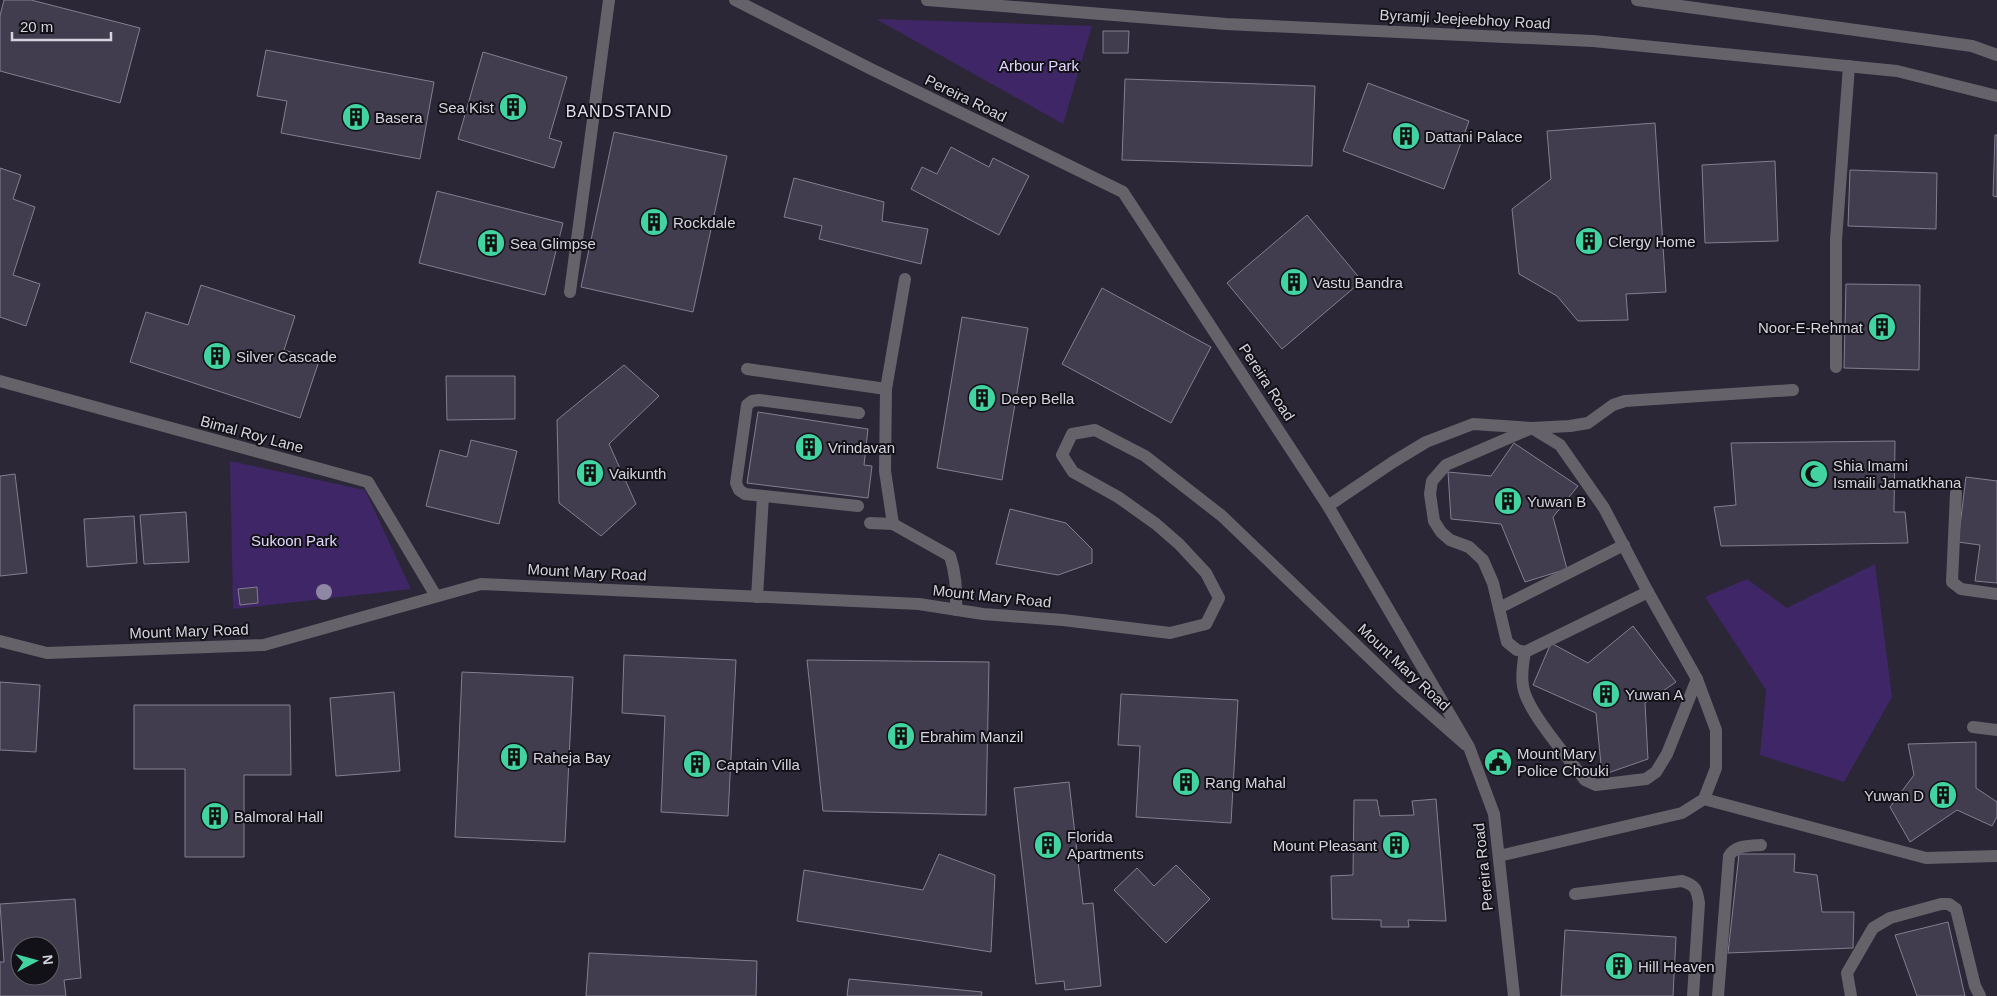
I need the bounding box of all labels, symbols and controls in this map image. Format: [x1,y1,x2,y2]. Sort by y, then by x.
street label: Byramji Jeejeebhoy Road [1379,6,1551,32]
scale bar [12,10,111,42]
text: 20 m [20,18,53,35]
park label: Arbour Park [999,57,1080,74]
street label: Pereira Road [923,71,1009,125]
building icon: Sea Kist [498,92,528,122]
place label: Sea Kist [438,99,495,116]
building icon: Basera [341,102,371,132]
district label: BANDSTAND [566,103,672,120]
place label: Basera [375,109,423,126]
building icon: Dattani Palace [1391,121,1421,151]
place label: Dattani Palace [1425,128,1523,145]
building icon: Rockdale [639,207,669,237]
place label: Rockdale [673,214,736,231]
building icon: Clergy Home [1574,226,1604,256]
building icon: Sea Glimpse [476,228,506,258]
place label: Clergy Home [1608,233,1696,250]
place label: Sea Glimpse [510,235,596,252]
building icon: Vastu Bandra [1279,267,1309,297]
place label: Vastu Bandra [1313,274,1403,291]
building icon: Noor-E-Rehmat [1867,312,1897,342]
place label: Noor-E-Rehmat [1758,319,1864,336]
street label: Pereira Road [1236,340,1298,424]
building icon: Silver Cascade [202,341,232,371]
place label: Silver Cascade [236,348,337,365]
building icon: Deep Bella [967,383,997,413]
place label: Deep Bella [1001,390,1075,407]
street label: Bimal Roy Lane [199,412,305,456]
building icon: Vrindavan [794,432,824,462]
place label: Vrindavan [828,439,895,456]
place label: Shia Imami Ismaili Jamatkhana [1833,457,1962,491]
building icon: Vaikunth [575,458,605,488]
mosque icon: Shia Imami Ismaili Jamatkhana [1799,459,1829,489]
place label: Vaikunth [609,465,666,482]
building icon: Yuwan B [1493,486,1523,516]
place label: Yuwan B [1527,493,1586,510]
park label: Sukoon Park [251,532,337,549]
street label: Mount Mary Road [527,560,647,584]
street label: Mount Mary Road [932,581,1052,611]
street label: Mount Mary Road [129,620,249,642]
street label: Mount Mary Road [1355,620,1453,714]
building icon: Yuwan A [1591,679,1621,709]
place label: Yuwan A [1625,686,1683,703]
building icon: Ebrahim Manzil [886,721,916,751]
place label: Ebrahim Manzil [920,728,1023,745]
building icon: Raheja Bay [499,742,529,772]
place label: Mount Mary Police Chouki [1517,745,1609,779]
public building icon: Mount Mary Police Chouki [1483,747,1513,777]
place label: Raheja Bay [533,749,611,766]
building icon: Captain Villa [682,749,712,779]
place label: Captain Villa [716,756,801,773]
building icon: Rang Mahal [1171,767,1201,797]
place label: Rang Mahal [1205,774,1286,791]
building icon: Yuwan D [1928,780,1958,810]
place label: Yuwan D [1864,787,1924,804]
building icon: Balmoral Hall [200,801,230,831]
place label: Balmoral Hall [234,808,323,825]
street label: Pereira Road [1470,822,1496,912]
place label: Florida Apartments [1067,828,1144,862]
building icon: Florida Apartments [1033,830,1063,860]
building icon: Mount Pleasant [1381,830,1411,860]
place label: Mount Pleasant [1273,837,1378,854]
north arrow [10,936,60,986]
building icon: Hill Heaven [1604,951,1634,981]
text: N [39,954,56,966]
place label: Hill Heaven [1638,958,1715,975]

